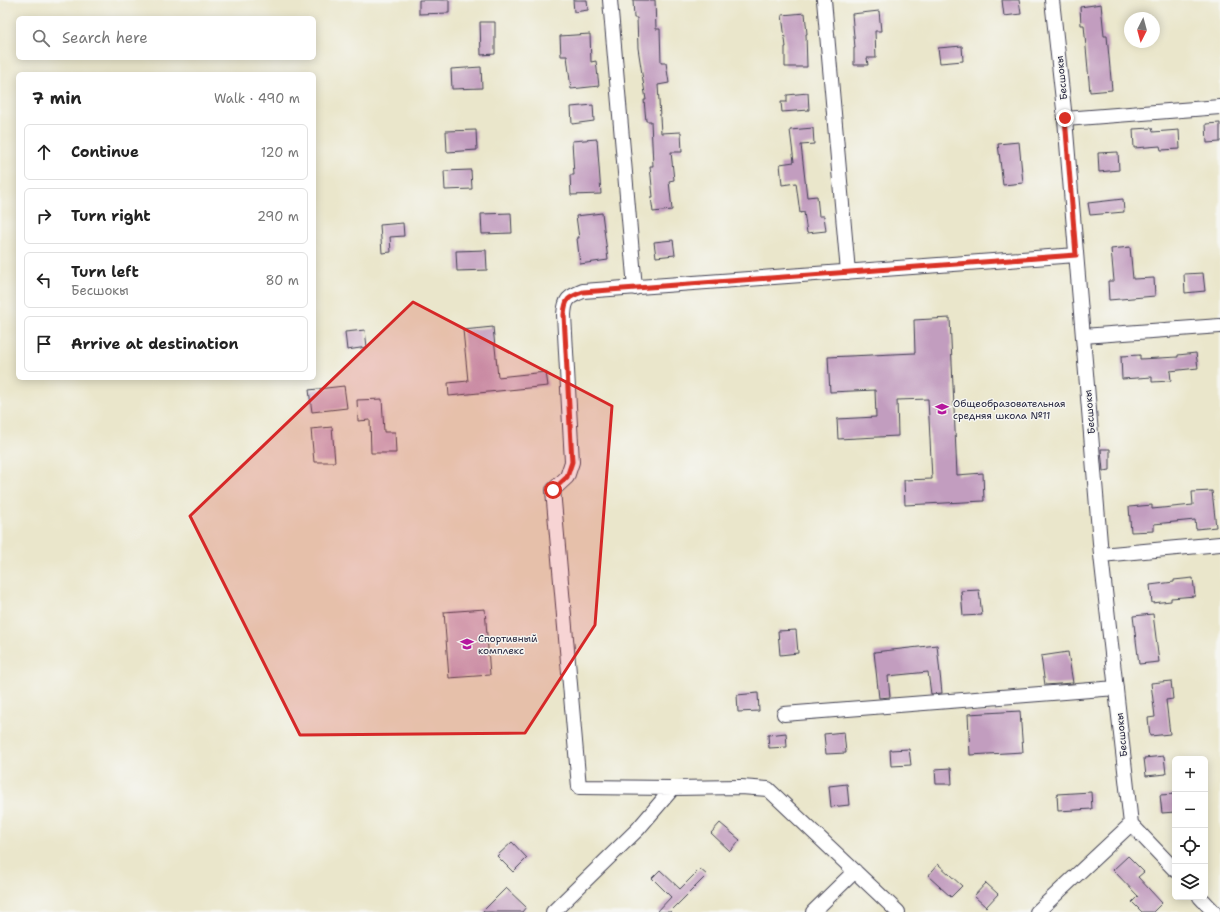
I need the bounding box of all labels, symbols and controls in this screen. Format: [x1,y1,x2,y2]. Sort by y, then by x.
north arrow [1124,12,1160,48]
search box [16,16,316,60]
icon: search [30,27,52,49]
text: Search here [62,28,148,48]
street label: Бесшокы [1053,55,1070,101]
text: 7 min [32,87,82,109]
text: Walk · 490 m [214,90,300,107]
route end [1056,109,1074,127]
icon: ahead [33,141,55,163]
text: Continue [71,142,139,162]
text: 120 m [261,144,299,161]
icon: right [33,205,55,227]
text: Turn right [71,206,151,226]
text: 290 m [257,208,299,225]
text: Turn left [71,262,139,282]
icon: left [33,269,55,291]
text: 80 m [265,272,299,289]
text: Бесшокы [71,282,129,299]
icon: arrive [33,333,55,355]
text: Arrive at destination [71,334,239,354]
street label: Бесшокы [1081,389,1098,435]
place label: Общеобразовательная средняя школа №11 [953,397,1066,422]
school or university icon: Общеобразовательная средняя школа №11 [934,401,950,417]
route start [544,481,562,499]
place label: Спортивный комплекс [478,632,538,657]
school or university icon: Спортивный комплекс [459,636,475,652]
street label: Бесшокы [1113,712,1130,758]
map controls [1172,756,1208,900]
button: + [1172,756,1208,792]
button: − [1172,792,1208,828]
button: locate [1172,828,1208,864]
button: layers [1172,864,1208,900]

